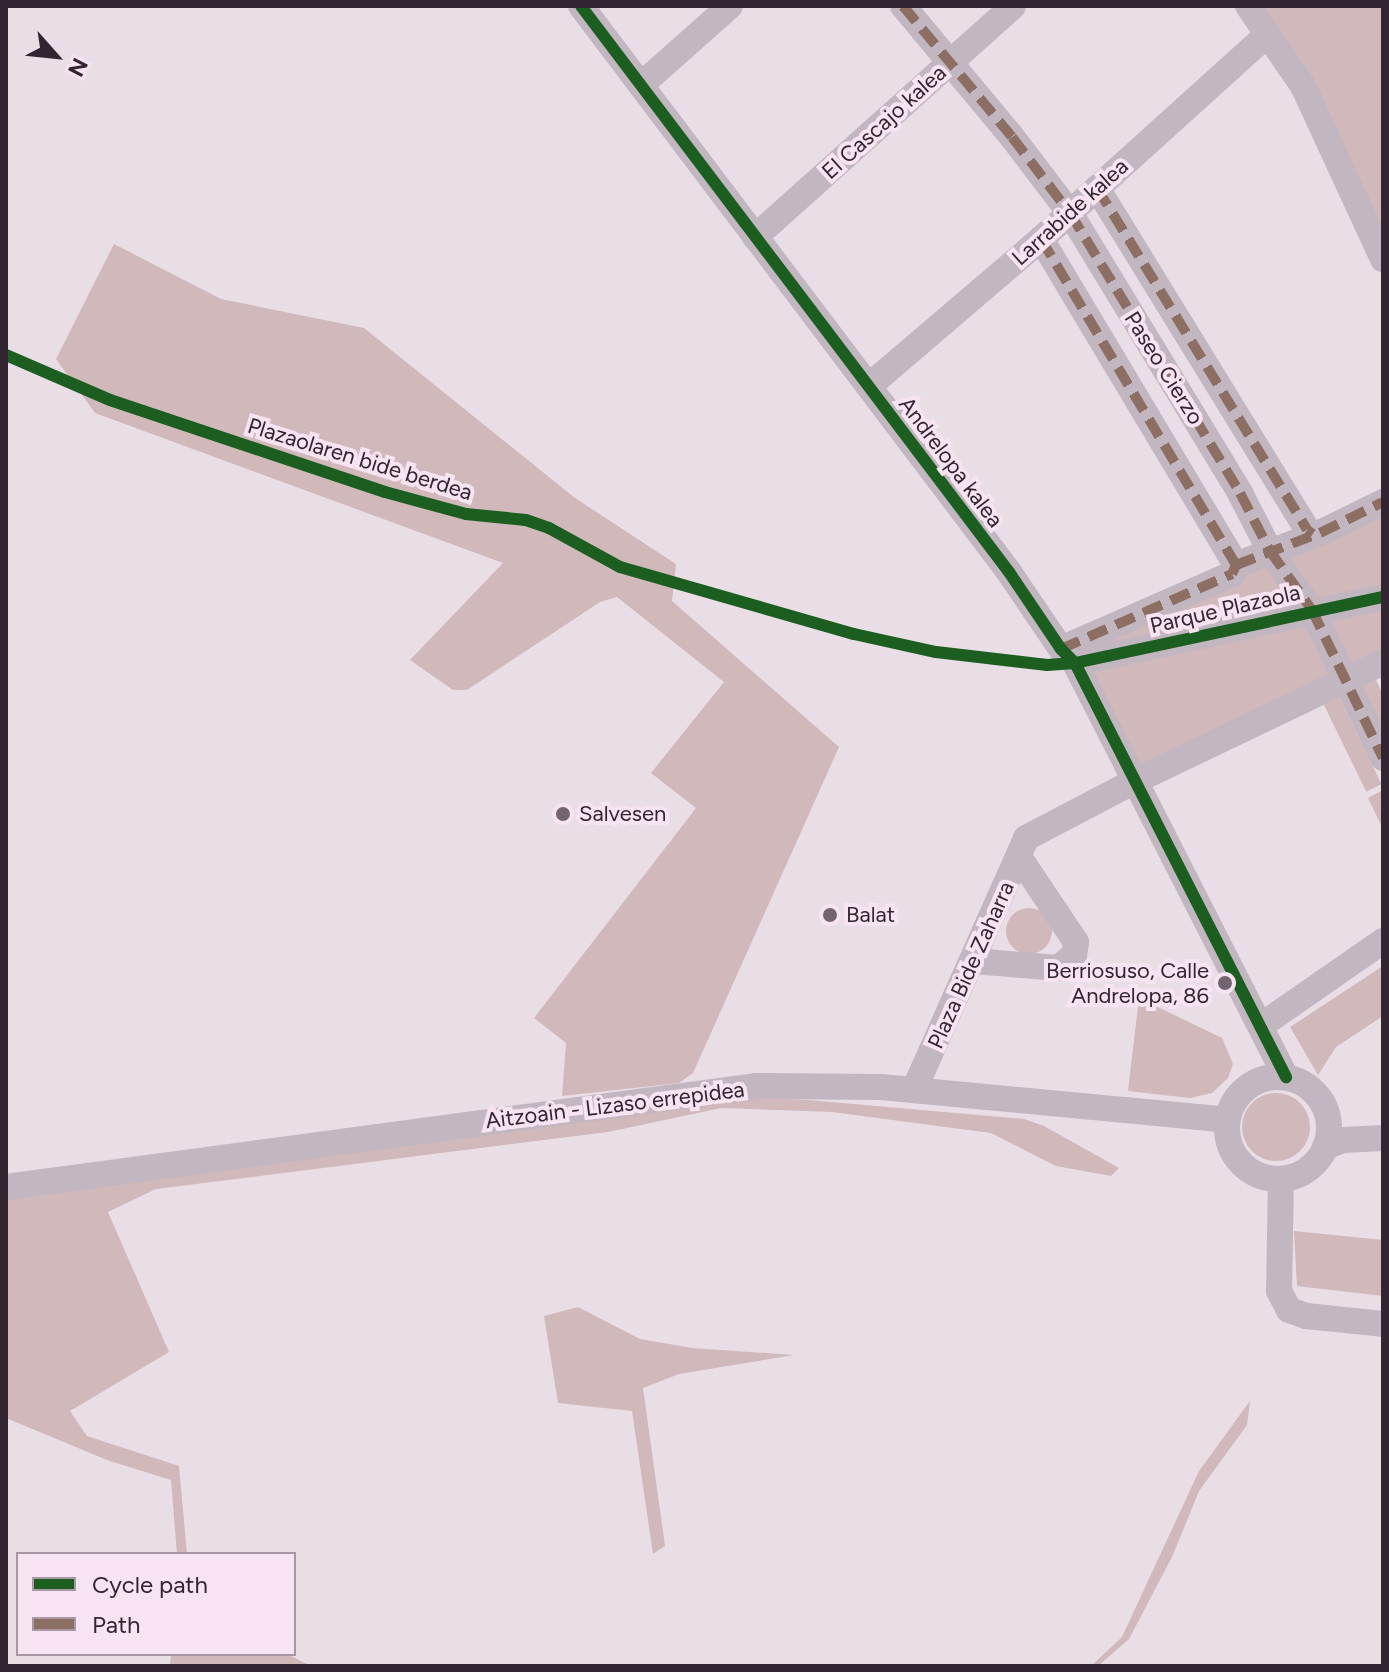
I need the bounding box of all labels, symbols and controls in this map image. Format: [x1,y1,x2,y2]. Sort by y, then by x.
north arrow [16,16,96,96]
text: N [62,53,94,81]
street label: El Cascajo kalea [817,59,951,185]
street label: Larrabide kalea [1007,153,1133,271]
street label: Paseo Cierzo [1119,307,1209,429]
street label: Andrelopa kalea [893,392,1009,532]
street label: Plazaolaren bide berdea [244,412,476,506]
street label: Parque Plazaola [1147,579,1303,639]
place label: Salvesen [579,801,666,827]
marker: Salvesen [554,805,572,823]
street label: Plaza Bide Zaharra [922,877,1020,1053]
place label: Balat [846,902,895,928]
marker: Balat [821,906,839,924]
place label: Berriosuso, Calle Andrelopa, 86 [1046,957,1209,1008]
marker: Berriosuso, Calle Andrelopa, 86 [1216,974,1234,992]
street label: Aitzoain - Lizaso errepidea [484,1076,746,1134]
legend [16,1552,296,1656]
text: Cycle path [92,1570,208,1599]
text: Path [92,1610,140,1639]

